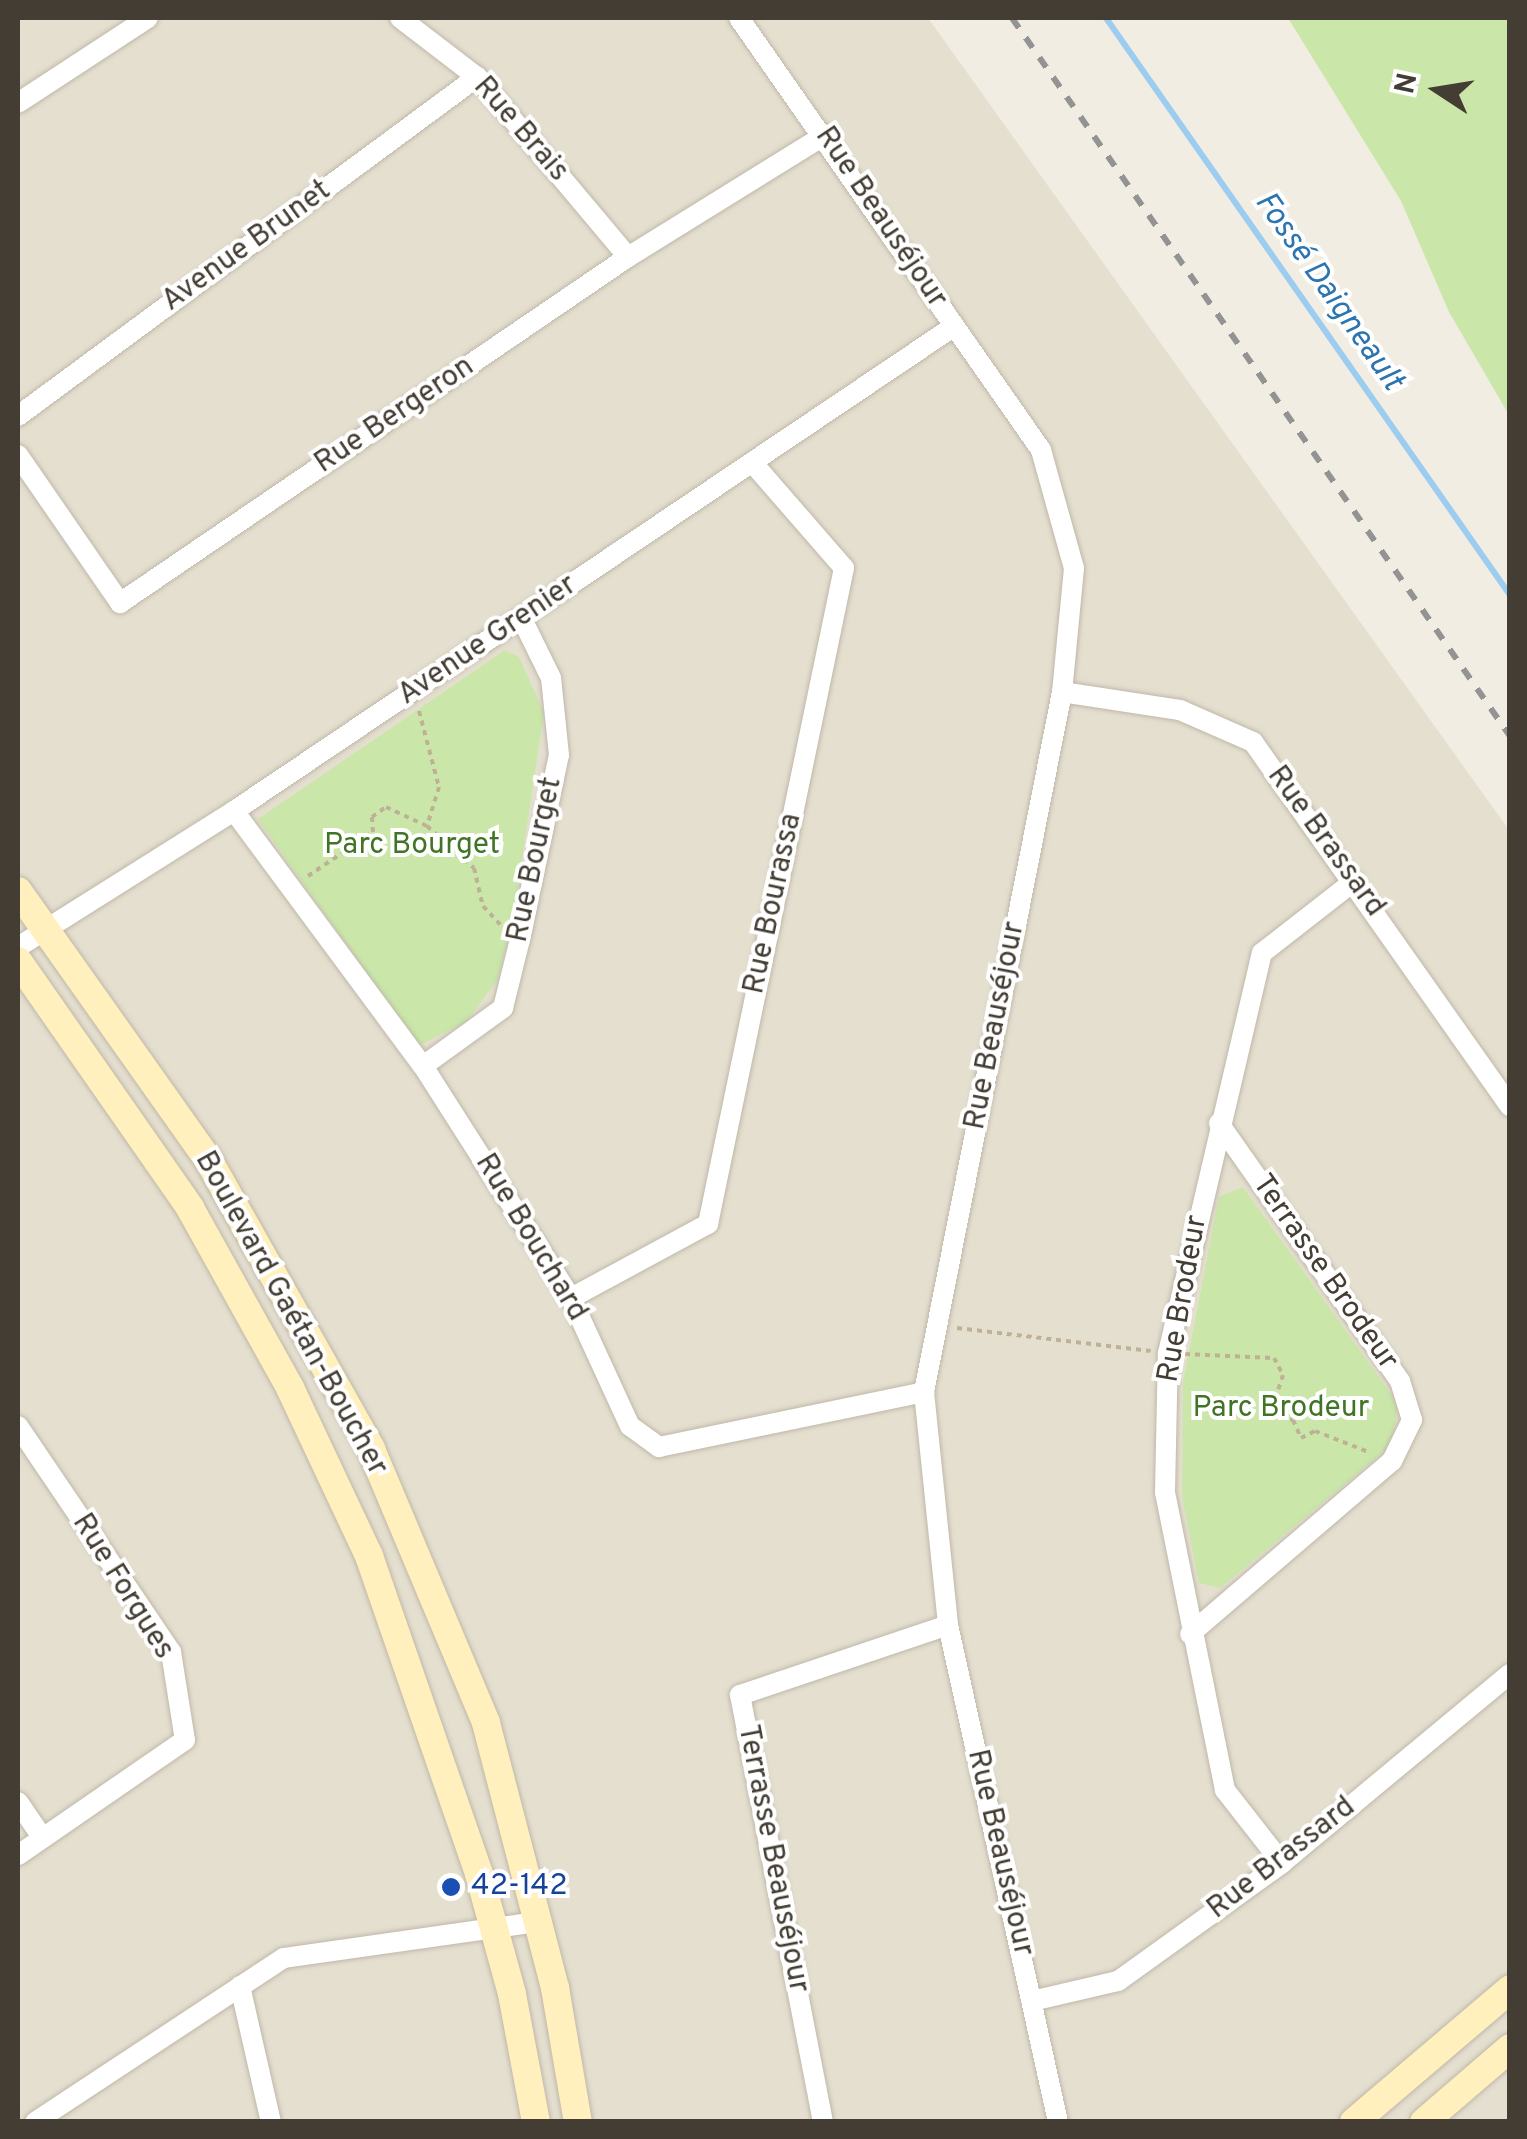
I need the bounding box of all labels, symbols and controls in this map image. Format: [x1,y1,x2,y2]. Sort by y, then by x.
north arrow [1387,40,1487,140]
street label: Rue Brais [465,70,575,190]
text: N [1388,70,1427,97]
street label: Rue Beauséjour [806,120,954,316]
street label: Avenue Brunet [156,174,338,320]
water label: Fossé Daigneault [1245,185,1411,399]
street label: Rue Bergeron [309,350,481,482]
street label: Avenue Grenier [392,568,584,714]
street label: Rue Brassard [1258,760,1392,924]
street label: Rue Bourget [501,774,571,946]
street label: Rue Bourassa [737,810,811,998]
park label: Parc Bourget [324,828,500,864]
street label: Rue Beauséjour [958,919,1034,1133]
street label: Boulevard Gaétan-Boucher [186,1145,394,1483]
street label: Rue Bouchard [466,1148,594,1328]
street label: Terrasse Brodeur [1243,1168,1405,1378]
street label: Rue Brodeur [1152,1213,1216,1385]
park label: Parc Brodeur [1192,1391,1370,1427]
street label: Rue Forgues [63,1508,181,1666]
street label: Terrasse Beauséjour [728,1722,816,1996]
street label: Rue Beauséjour [958,1746,1040,1960]
street label: Rue Brassard [1201,1790,1363,1928]
place label: 42-142 [471,1869,568,1905]
marker: 42-142 [440,1876,462,1898]

